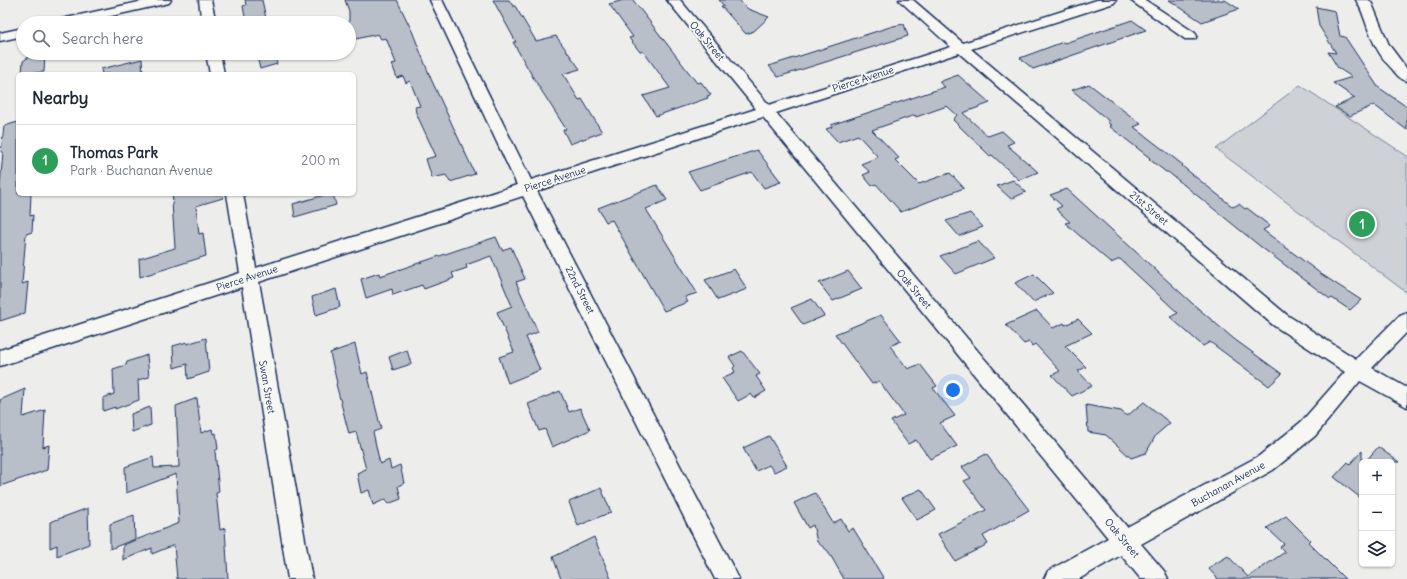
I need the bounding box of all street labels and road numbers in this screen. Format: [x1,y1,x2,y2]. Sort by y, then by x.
street label: Oak Street [687,19,728,64]
street label: Pierce Avenue [831,63,895,95]
street label: Pierce Avenue [523,163,587,195]
street label: 21st Street [1127,188,1171,228]
street label: Pierce Avenue [215,262,279,294]
street label: 22nd Street [562,264,598,317]
street label: Oak Street [894,267,935,312]
street label: Swan Street [256,359,278,415]
street label: Buchanan Avenue [1189,458,1267,510]
street label: Oak Street [1102,516,1143,561]

